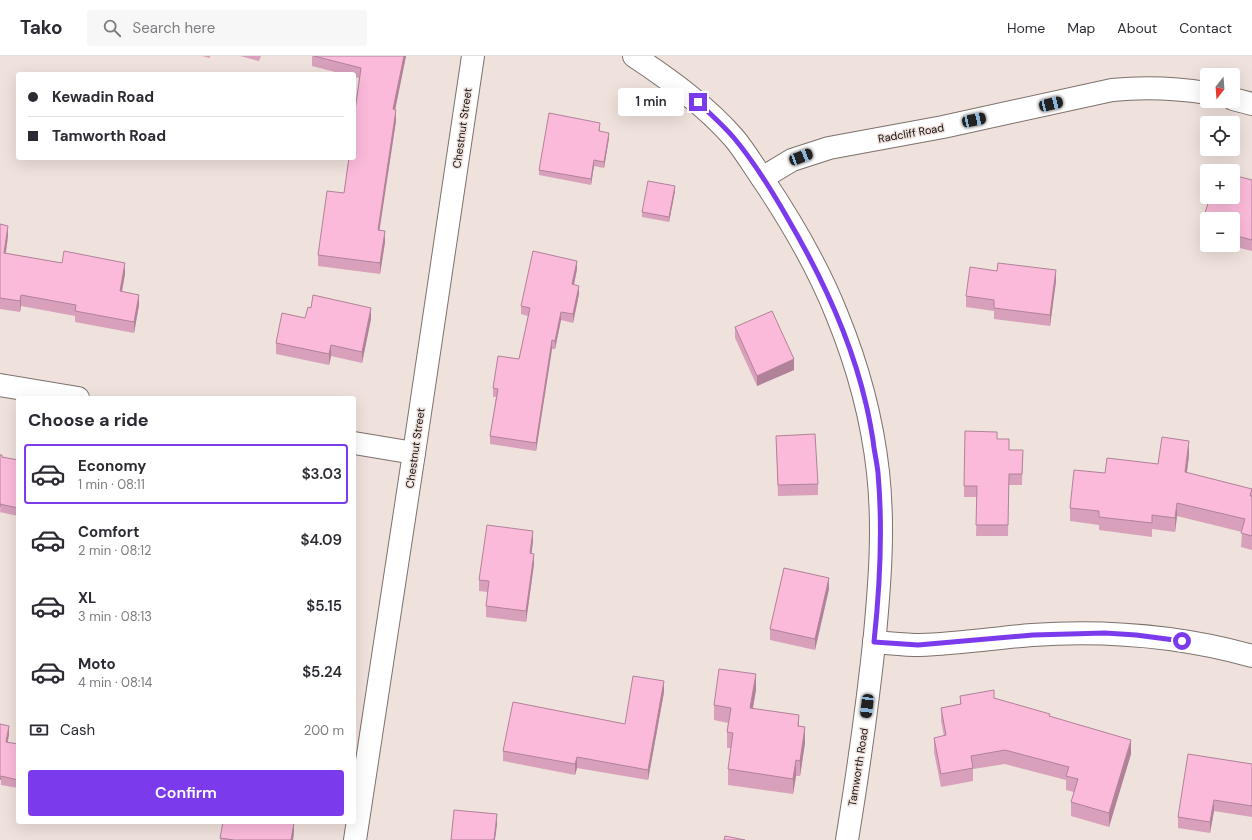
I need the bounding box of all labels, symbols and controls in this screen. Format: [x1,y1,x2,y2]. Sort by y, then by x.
search box [87,10,367,46]
text: Tako [20,15,63,40]
icon: search [101,17,123,39]
text: Search here [133,18,215,38]
text: Home [1007,19,1045,37]
text: Map [1067,19,1095,37]
text: About [1117,19,1157,37]
text: Contact [1179,19,1232,37]
north arrow [1200,68,1240,108]
map controls [1200,68,1240,252]
text: Kewadin Road [52,87,154,107]
street label: Chestnut Street [449,87,475,169]
callout: 1 min [618,88,684,116]
text: 1 min [635,93,667,110]
route end [689,93,707,111]
car [1038,95,1064,113]
car [961,112,987,128]
button: locate [1200,116,1240,156]
street label: Radcliff Road [877,120,945,146]
text: Tamworth Road [52,126,166,146]
car [788,147,814,167]
button: + [1200,164,1240,204]
button: − [1200,212,1240,252]
street label: Chestnut Street [402,407,428,489]
text: Choose a ride [28,408,149,432]
icon: car [30,456,66,492]
text: Economy [78,456,146,476]
text: $3.03 [302,464,342,484]
text: 1 min · 08:11 [78,476,145,493]
icon: car [30,522,66,558]
text: Comfort [78,522,139,542]
text: $4.09 [301,530,342,550]
text: 2 min · 08:12 [78,542,152,559]
icon: car [30,588,66,624]
text: XL [78,588,96,608]
text: $5.15 [306,596,342,616]
text: 3 min · 08:13 [78,608,152,625]
route start [1173,632,1191,650]
icon: car [30,654,66,690]
text: Moto [78,654,116,674]
text: $5.24 [302,662,342,682]
text: 4 min · 08:14 [78,674,152,691]
car [860,693,874,719]
icon: cash [28,719,50,741]
text: Cash [60,720,95,740]
text: 200 m [304,722,344,739]
street label: Tamworth Road [845,727,871,807]
button: Confirm [28,770,344,816]

